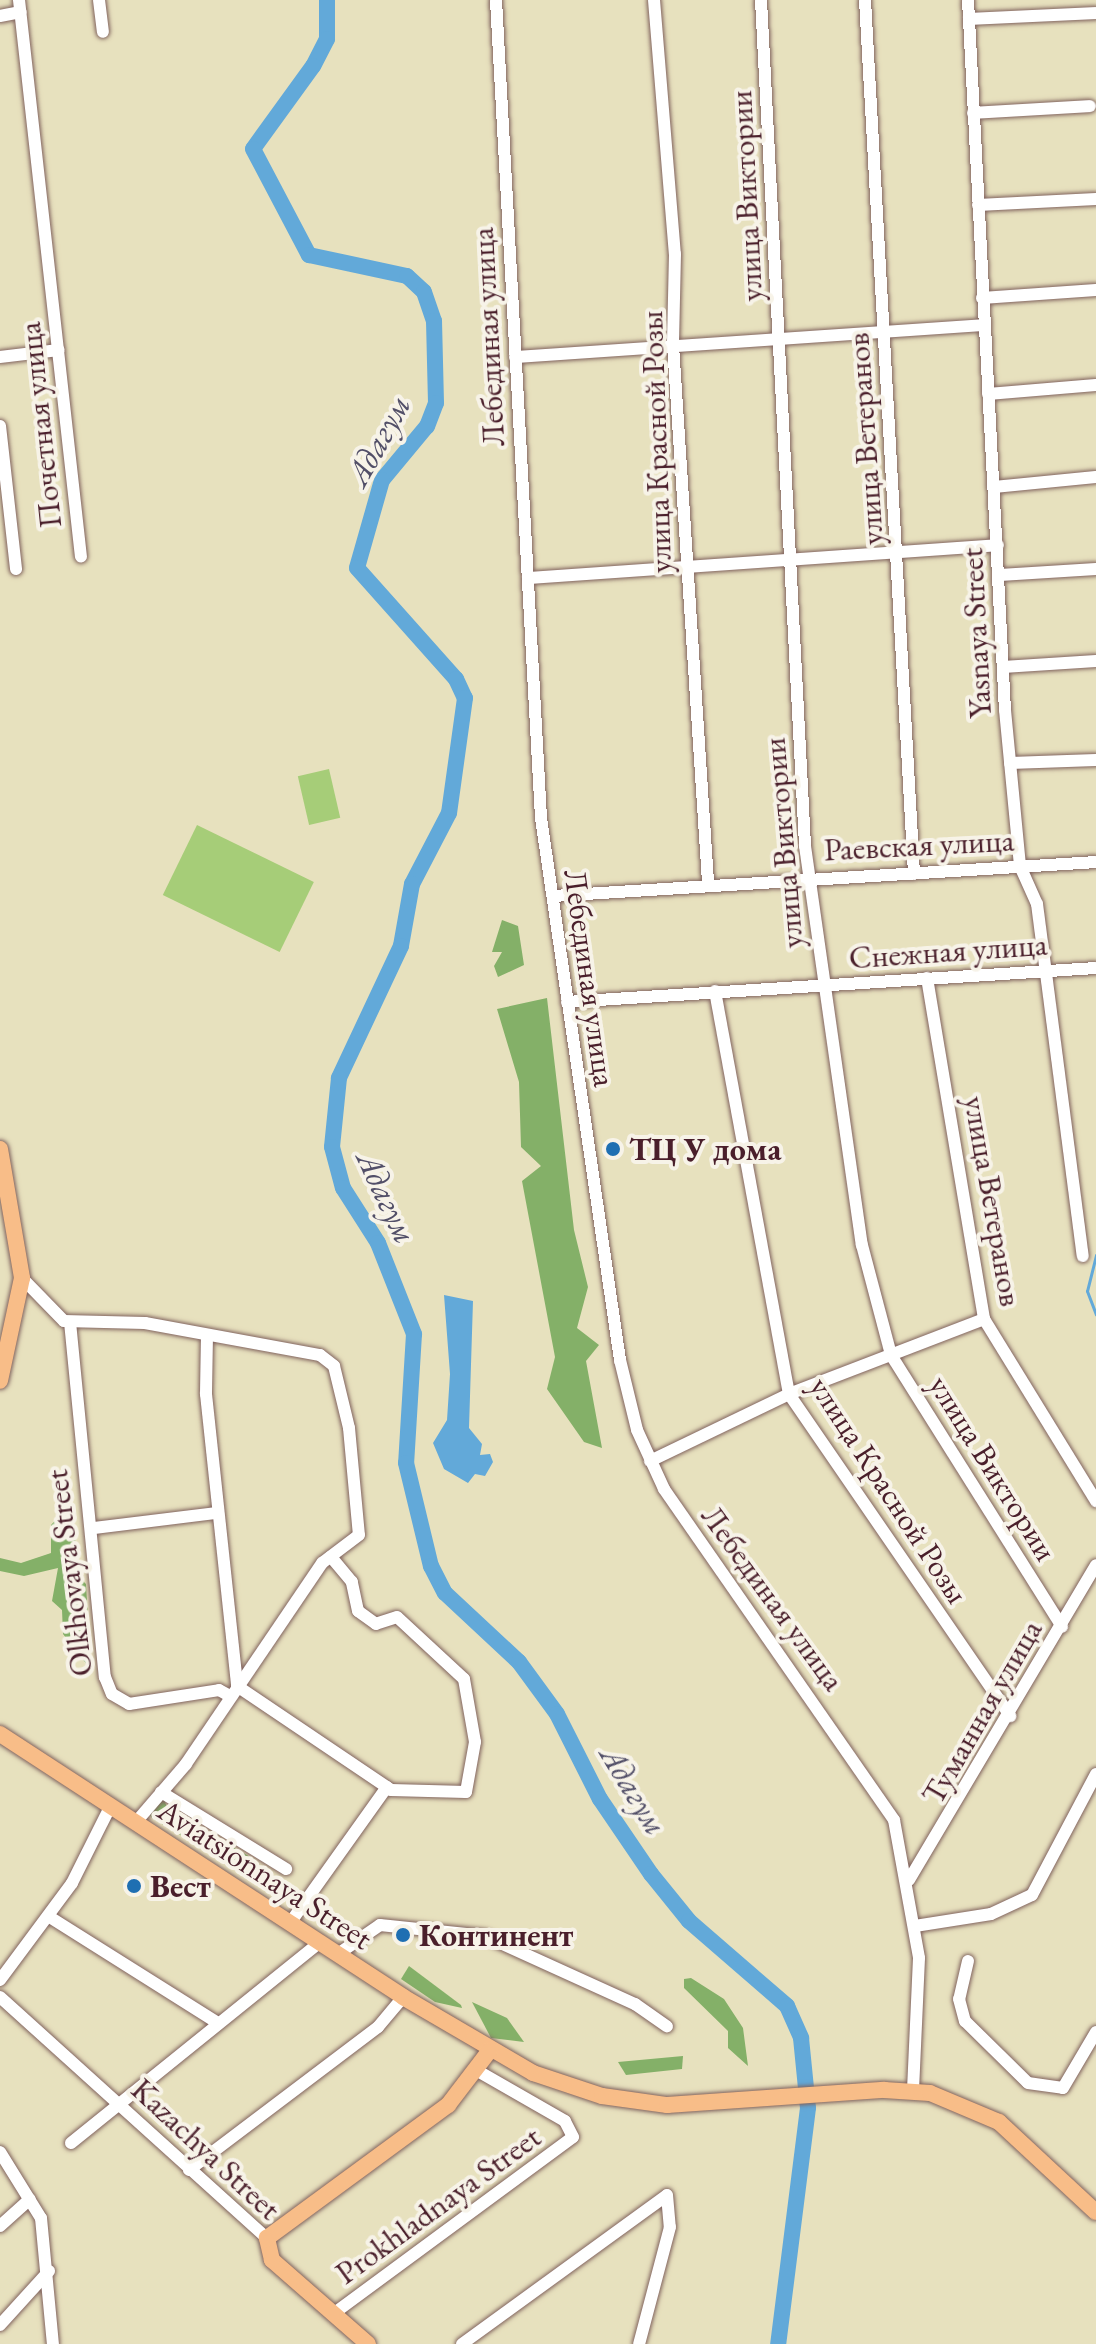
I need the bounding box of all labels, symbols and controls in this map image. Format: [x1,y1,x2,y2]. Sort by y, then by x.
street label: улица Виктории [721,89,771,303]
street label: Лебединая улица [463,227,513,447]
street label: улица Красной Розы [632,310,680,574]
street label: Почетная улица [10,320,70,530]
street label: улица Ветеранов [838,332,892,546]
water label: Адагум [336,387,420,493]
street label: Yasnaya Street [952,547,1000,719]
street label: улица Виктории [755,736,811,950]
street label: Раевская улица [823,821,1015,869]
street label: Лебединая улица [556,867,624,1089]
street label: Снежная улица [848,925,1048,977]
street label: улица Ветеранов [956,1093,1030,1309]
place label: ТЦ У дома [629,1130,781,1168]
marker: ТЦ У дома [604,1140,622,1158]
water label: Адагум [348,1144,426,1250]
street label: улица Виктории [921,1368,1065,1568]
street label: улица Красной Розы [801,1369,977,1611]
street label: Olkhovaya Street [37,1467,101,1679]
street label: Лебединая улица [693,1498,853,1698]
street label: Туманная улица [914,1613,1050,1811]
water label: Адагум [591,1738,677,1842]
street label: Aviatsionnaya Street [151,1790,379,1958]
place label: Вест [150,1867,211,1905]
marker: Вест [125,1877,143,1895]
place label: Континент [419,1916,573,1954]
marker: Континент [394,1926,412,1944]
street label: Kazachya Street [123,2070,289,2228]
street label: Prokhladnaya Street [328,2118,548,2292]

